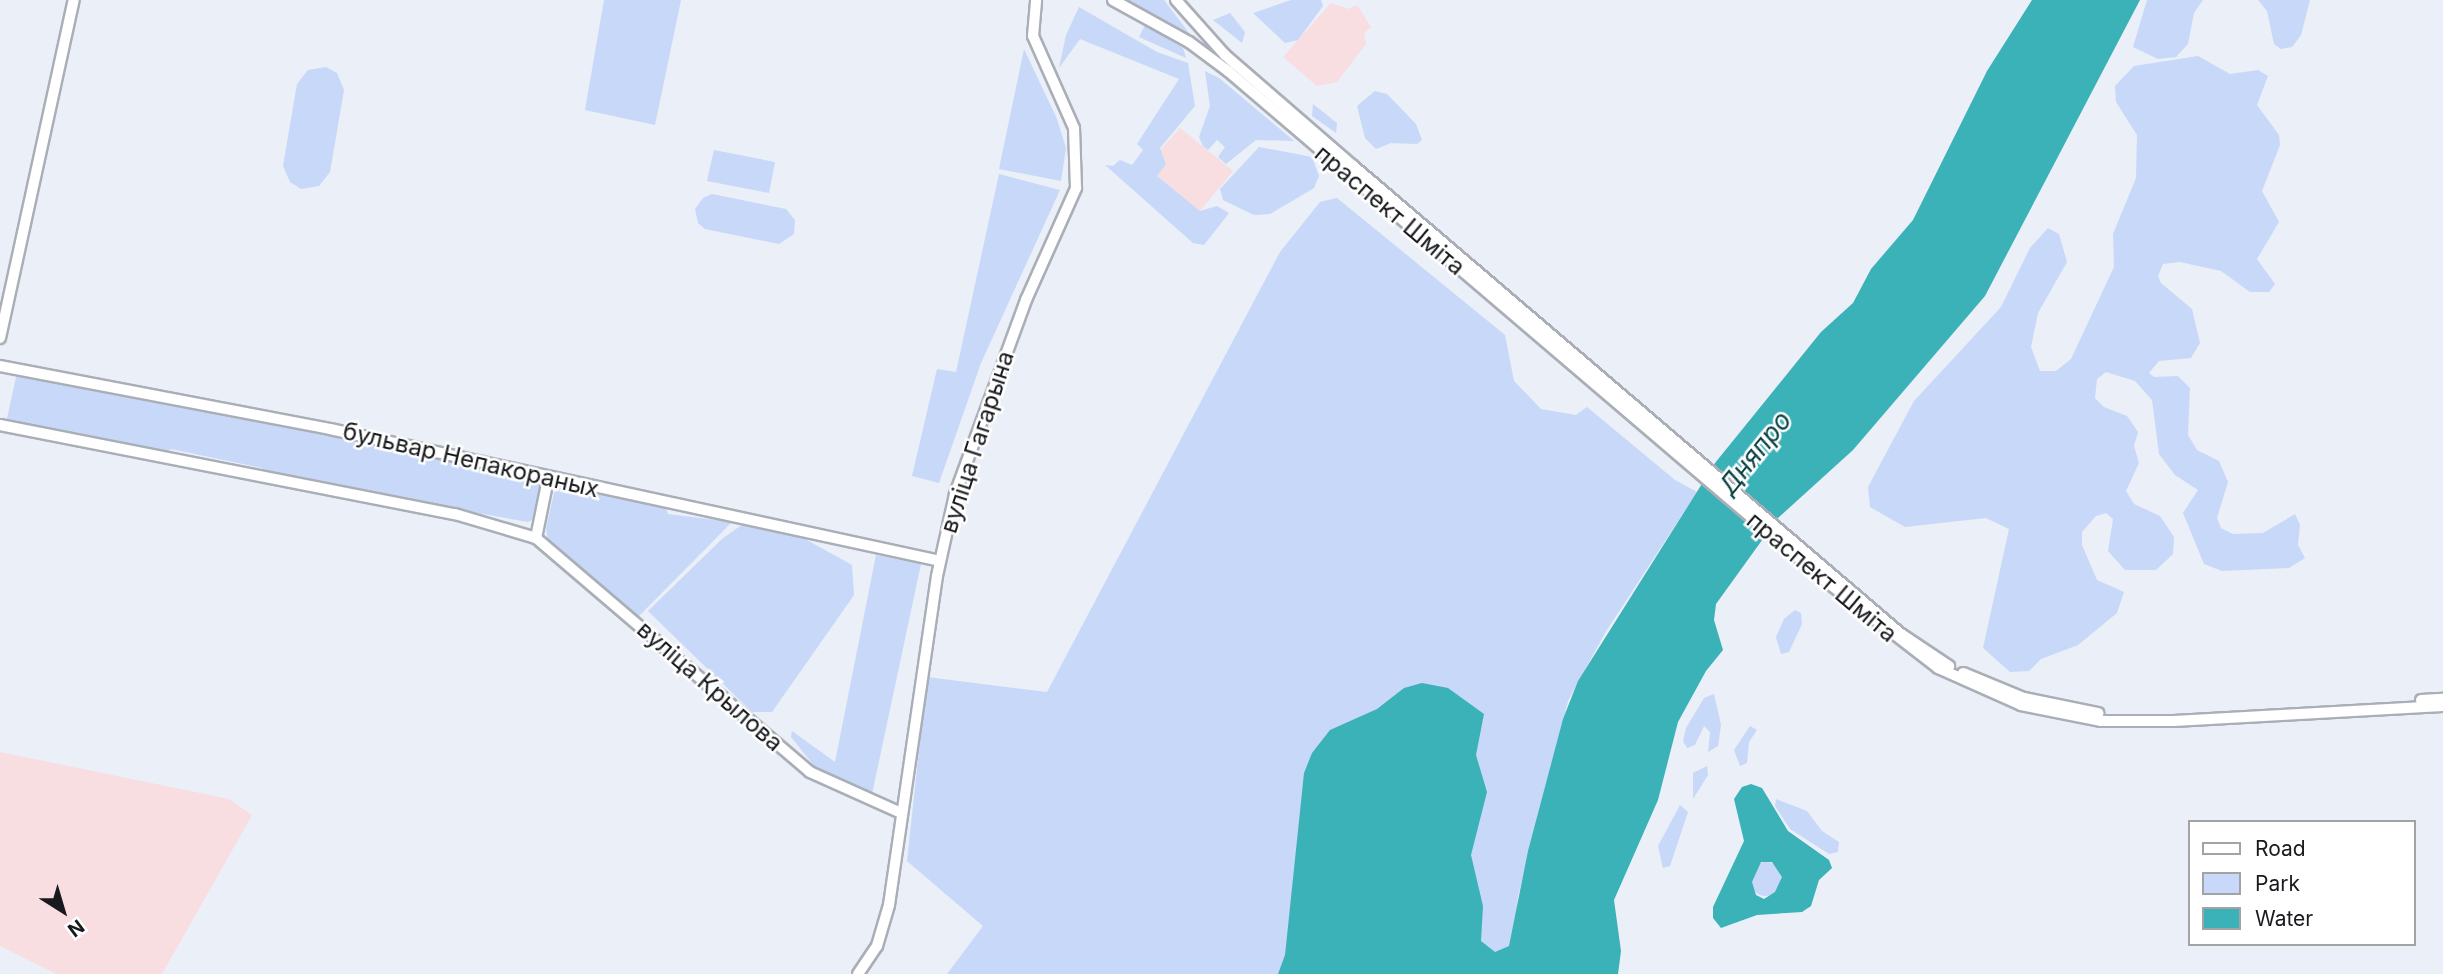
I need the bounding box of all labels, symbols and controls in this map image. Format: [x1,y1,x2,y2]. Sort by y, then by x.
street label: праспект Шміта [1309,139,1471,281]
street label: вуліца Гагарына [934,347,1020,537]
water label: Дняпро [1712,405,1798,501]
street label: бульвар Непакораных [340,417,602,503]
street label: праспект Шміта [1741,506,1903,648]
street label: вуліца Крылова [631,615,789,757]
legend [2188,820,2415,946]
text: Road [2255,836,2306,861]
text: Park [2255,871,2300,896]
north arrow [28,876,98,946]
text: Water [2255,906,2313,931]
text: N [63,915,89,942]

